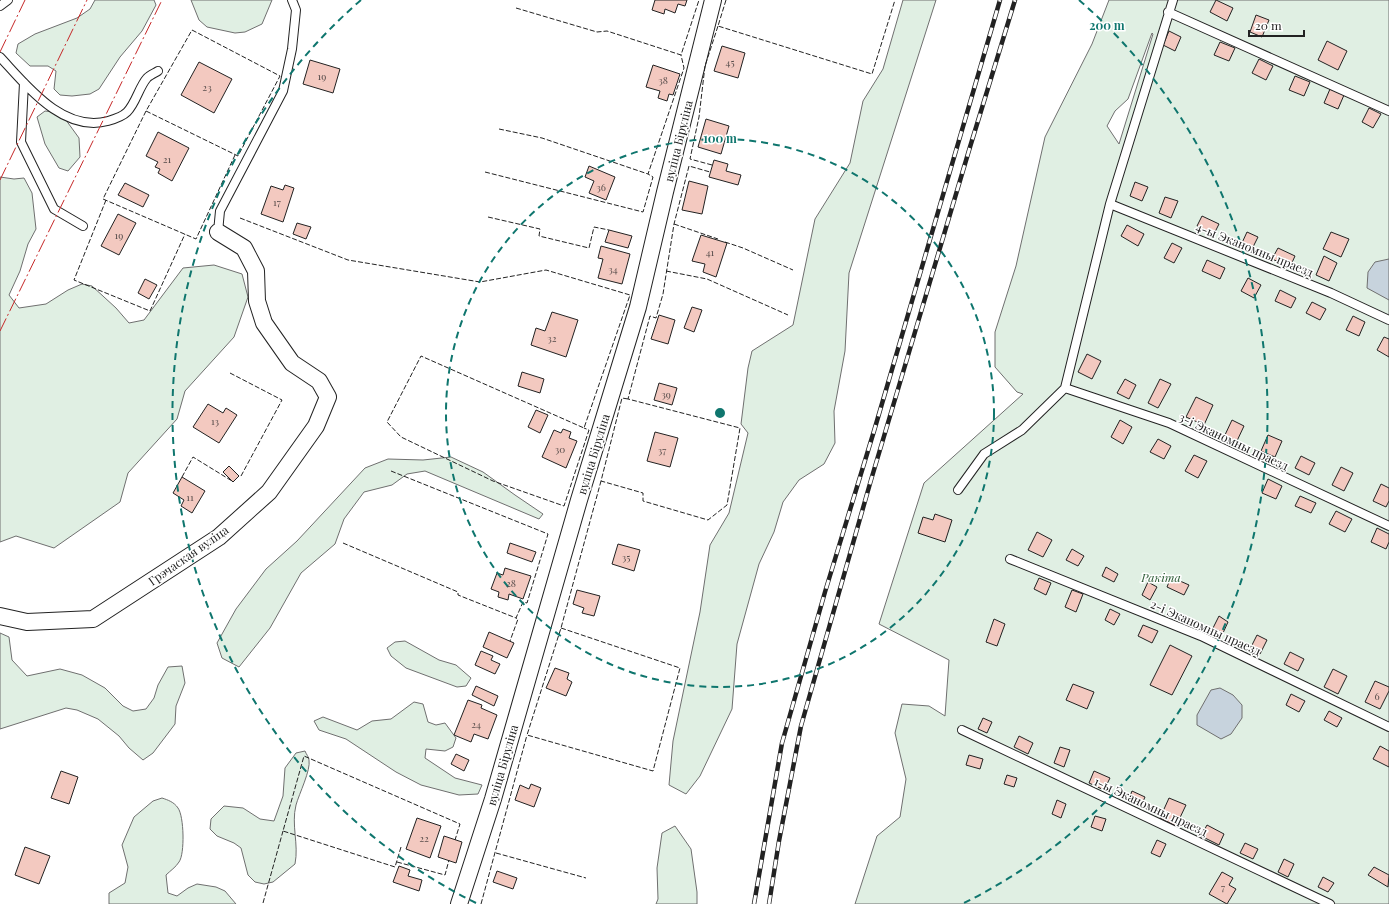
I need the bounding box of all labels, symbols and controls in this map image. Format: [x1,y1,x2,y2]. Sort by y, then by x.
scale bar [1249,12,1304,38]
text: 200 m [1089,17,1125,33]
text: 20 m [1255,17,1282,33]
house number: 45 [725,55,735,69]
house number: 19 [318,69,326,83]
house number: 38 [658,73,668,87]
house number: 23 [202,80,212,94]
street label: вуліца Біруліна [660,98,696,184]
text: 100 m [703,130,737,146]
house number: 21 [163,152,172,166]
house number: 36 [596,180,606,194]
house number: 17 [273,195,281,209]
street label: 4-ы Эканомны праезд [1194,218,1317,280]
house number: 19 [115,228,123,242]
house number: 41 [706,245,715,259]
house number: 34 [608,262,618,276]
house number: 32 [547,331,557,345]
house number: 39 [661,387,671,401]
centre of rings [713,406,727,420]
street label: 3-і Эканомны праезд [1177,409,1292,474]
street label: вуліца Біруліна [573,412,613,496]
house number: 13 [211,414,220,428]
house number: 30 [555,442,565,456]
house number: 37 [658,443,666,457]
house number: 11 [186,490,194,504]
street label: Грэчаская вуліца [145,521,231,589]
house number: 35 [622,550,630,564]
park label: Ракіта [1140,569,1181,585]
house number: 28 [506,576,516,590]
street label: 2-і Эканомны праезд [1148,595,1264,659]
house number: 6 [1374,689,1380,703]
house number: 24 [471,717,481,731]
street label: вуліца Біруліна [483,723,521,807]
street label: 1-ы Эканомны праезд [1092,773,1211,840]
house number: 22 [419,831,429,845]
house number: 7 [1221,880,1225,894]

